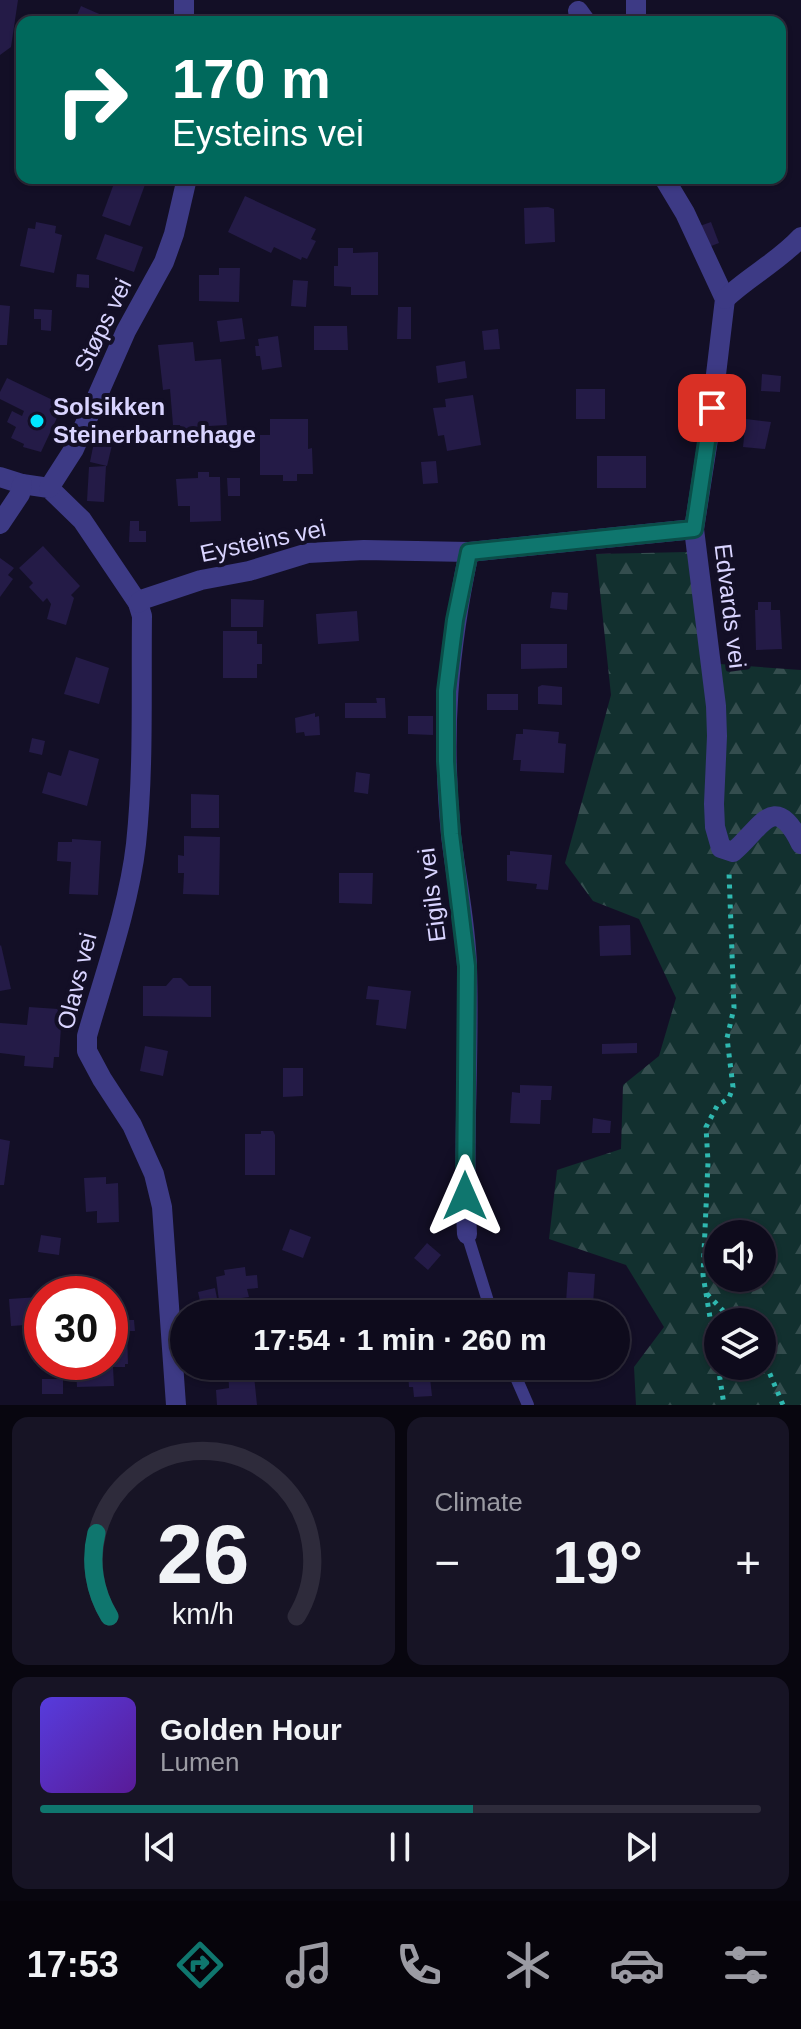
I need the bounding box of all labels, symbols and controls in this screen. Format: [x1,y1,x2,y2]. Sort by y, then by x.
text: 170 m [172,47,331,110]
icon: right [40,48,144,152]
text: Eysteins vei [172,113,364,154]
street label: Støps vei [68,274,137,376]
pin [678,374,746,442]
icon: arrive [690,386,734,430]
place label: Solsikken Steinerbarnehage [53,393,256,448]
marker: Solsikken Steinerbarnehage [28,412,46,430]
street label: Eysteins vei [197,514,328,567]
street label: Edvards vei [709,542,752,670]
street label: Eigils vei [412,846,451,944]
street label: Olavs vei [51,930,102,1032]
position arrow [423,1154,507,1238]
map controls [704,1220,776,1380]
button: sound [704,1220,776,1292]
speed limit sign: 30 [24,1276,128,1380]
button: layers [704,1308,776,1380]
text: 17:54 · 1 min · 260 m [253,1323,547,1356]
text: Climate [435,1487,523,1517]
text: 26 [157,1508,250,1601]
text: 19° [552,1529,643,1596]
text: − [435,1538,460,1587]
text: + [735,1538,761,1587]
text: km/h [172,1598,234,1630]
text: Golden Hour [160,1713,342,1746]
text: Lumen [160,1747,240,1777]
icon: previous [138,1825,182,1869]
icon: pause [378,1825,422,1869]
icon: next [619,1825,663,1869]
icon: directions [172,1937,228,1993]
icon: music [281,1937,337,1993]
icon: phone [391,1937,447,1993]
icon: climate [500,1937,556,1993]
icon: car [609,1937,665,1993]
icon: filters [718,1937,774,1993]
text: 17:53 [27,1944,119,1985]

